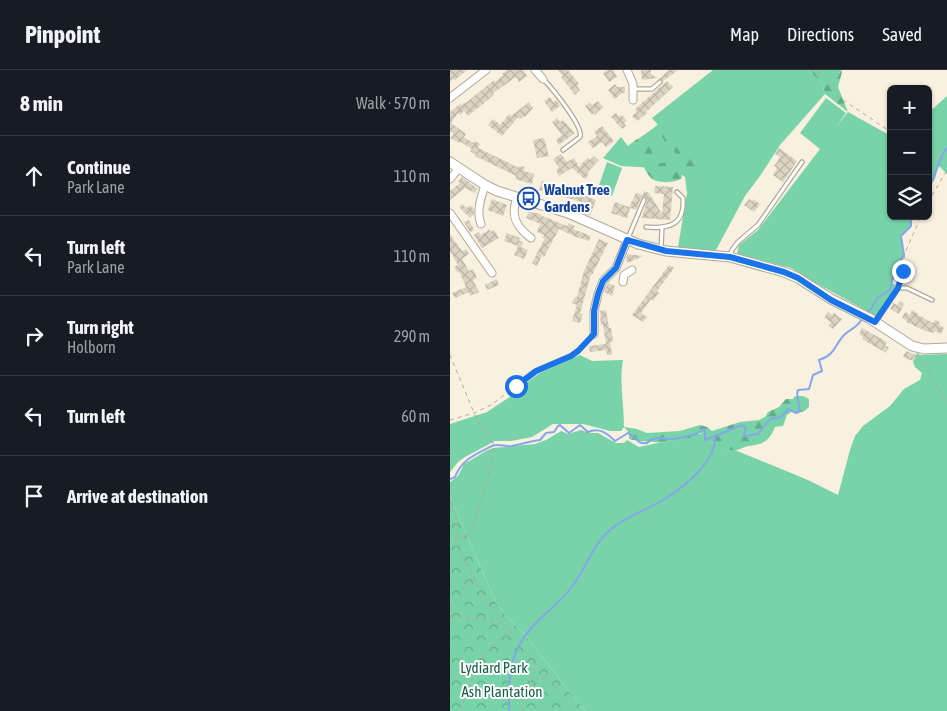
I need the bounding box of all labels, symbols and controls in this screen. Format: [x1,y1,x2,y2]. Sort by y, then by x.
text: Pinpoint [25,21,100,48]
text: Map [730,24,759,45]
text: Directions [787,24,854,45]
text: Saved [882,24,922,45]
map controls [887,85,932,220]
button: + [887,85,932,130]
text: 8 min [20,91,63,115]
text: Walk · 570 m [356,94,430,112]
button: − [887,130,932,175]
text: Continue [67,156,131,178]
icon: ahead [20,162,48,190]
text: 110 m [394,167,430,185]
button: layers [887,175,932,220]
text: Park Lane [67,178,125,196]
place label: Walnut Tree Gardens [543,181,610,215]
bus stop icon: Walnut Tree Gardens [516,186,540,210]
text: Turn left [67,236,125,258]
icon: left [20,242,48,270]
text: 110 m [394,247,430,265]
text: Park Lane [67,258,125,276]
route end [892,260,915,283]
text: Turn right [67,316,134,338]
icon: right [20,322,48,350]
text: 290 m [394,327,430,345]
text: Holborn [67,338,116,356]
route start [505,375,528,398]
icon: left [20,402,48,430]
text: Turn left [67,405,125,427]
text: 60 m [401,407,430,425]
icon: arrive [20,482,48,510]
text: Arrive at destination [67,485,208,507]
park label: Lydiard Park [460,659,528,676]
park label: Ash Plantation [462,683,542,700]

